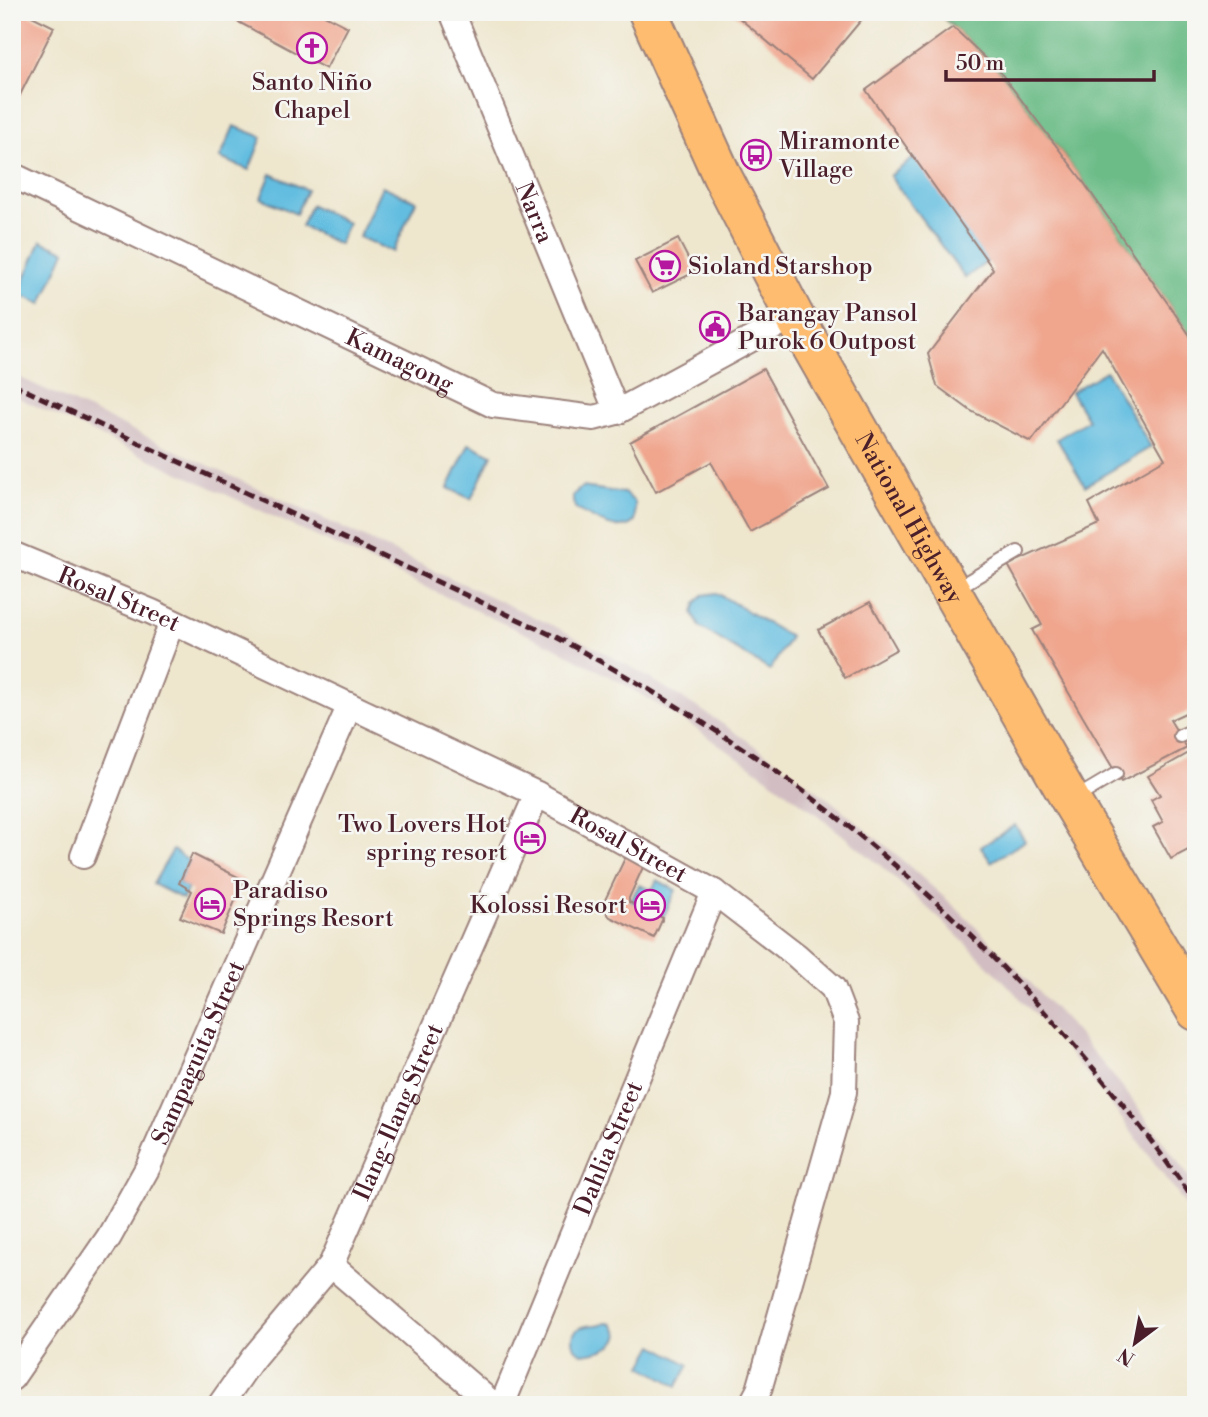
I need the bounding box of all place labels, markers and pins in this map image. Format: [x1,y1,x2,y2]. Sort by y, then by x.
church icon: Santo Niño Chapel [295,31,329,65]
place label: Santo Niño Chapel [252,68,372,126]
place label: Miramonte Village [778,127,900,185]
bus stop icon: Miramonte Village [739,138,773,172]
supermarket icon: Sioland Starshop [648,249,682,283]
place label: Sioland Starshop [688,252,873,282]
place label: Barangay Pansol Purok 6 Outpost [737,299,917,357]
public building icon: Barangay Pansol Purok 6 Outpost [698,310,732,344]
place label: Two Lovers Hot spring resort [338,810,508,868]
hotel icon: Two Lovers Hot spring resort [513,821,547,855]
place label: Paradiso Springs Resort [233,876,394,934]
hotel icon: Paradiso Springs Resort [193,887,227,921]
hotel icon: Kolossi Resort [633,888,667,922]
place label: Kolossi Resort [470,891,627,921]

